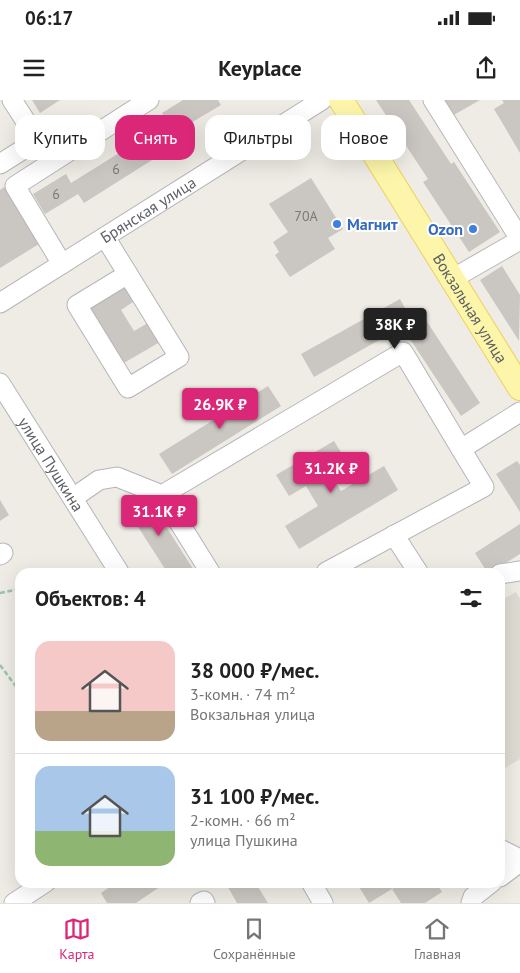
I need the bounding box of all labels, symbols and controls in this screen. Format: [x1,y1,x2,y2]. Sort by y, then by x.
text: 06:17 [25,6,73,30]
icon: menu [20,54,48,82]
text: Keyplace [218,54,302,82]
icon: share [472,54,500,82]
chip: Купить [15,115,105,160]
chip: Снять [115,115,195,160]
chip: Фильтры [205,115,311,160]
chip: Новое [321,115,406,160]
house number: 6 [112,160,120,178]
street label: Брянская улица [97,172,200,247]
house number: 6 [52,185,60,203]
house number: 70А [294,207,319,225]
place label: Магнит [347,214,398,234]
marker: Магнит [331,218,343,230]
place label: Ozon [428,219,463,239]
marker: Ozon [467,223,479,235]
street label: Вокзальная улица [429,250,512,367]
pin: 38K ₽ [360,308,430,350]
text: 38K ₽ [375,314,415,334]
pin: 26.9K ₽ [174,388,266,430]
text: 26.9K ₽ [193,394,247,414]
street label: улица Пушкина [14,413,88,515]
pin: 31.2K ₽ [285,452,377,494]
text: 31.2K ₽ [304,458,358,478]
pin: 31.1K ₽ [113,494,205,537]
text: 31.1K ₽ [132,501,186,521]
icon: filters [457,584,485,612]
text: Объектов: 4 [35,585,146,612]
text: 38 000 ₽/мес. [190,657,319,684]
icon: home [75,661,135,721]
text: 3-комн. · 74 m² [190,684,296,704]
text: Вокзальная улица [190,704,315,724]
text: 31 100 ₽/мес. [190,783,319,810]
icon: home [75,786,135,846]
text: 2-комн. · 66 m² [190,810,296,830]
text: улица Пушкина [190,830,298,850]
tab: Карта [59,915,95,963]
tab: Сохранённые [213,915,296,963]
tab: Главная [414,915,461,963]

